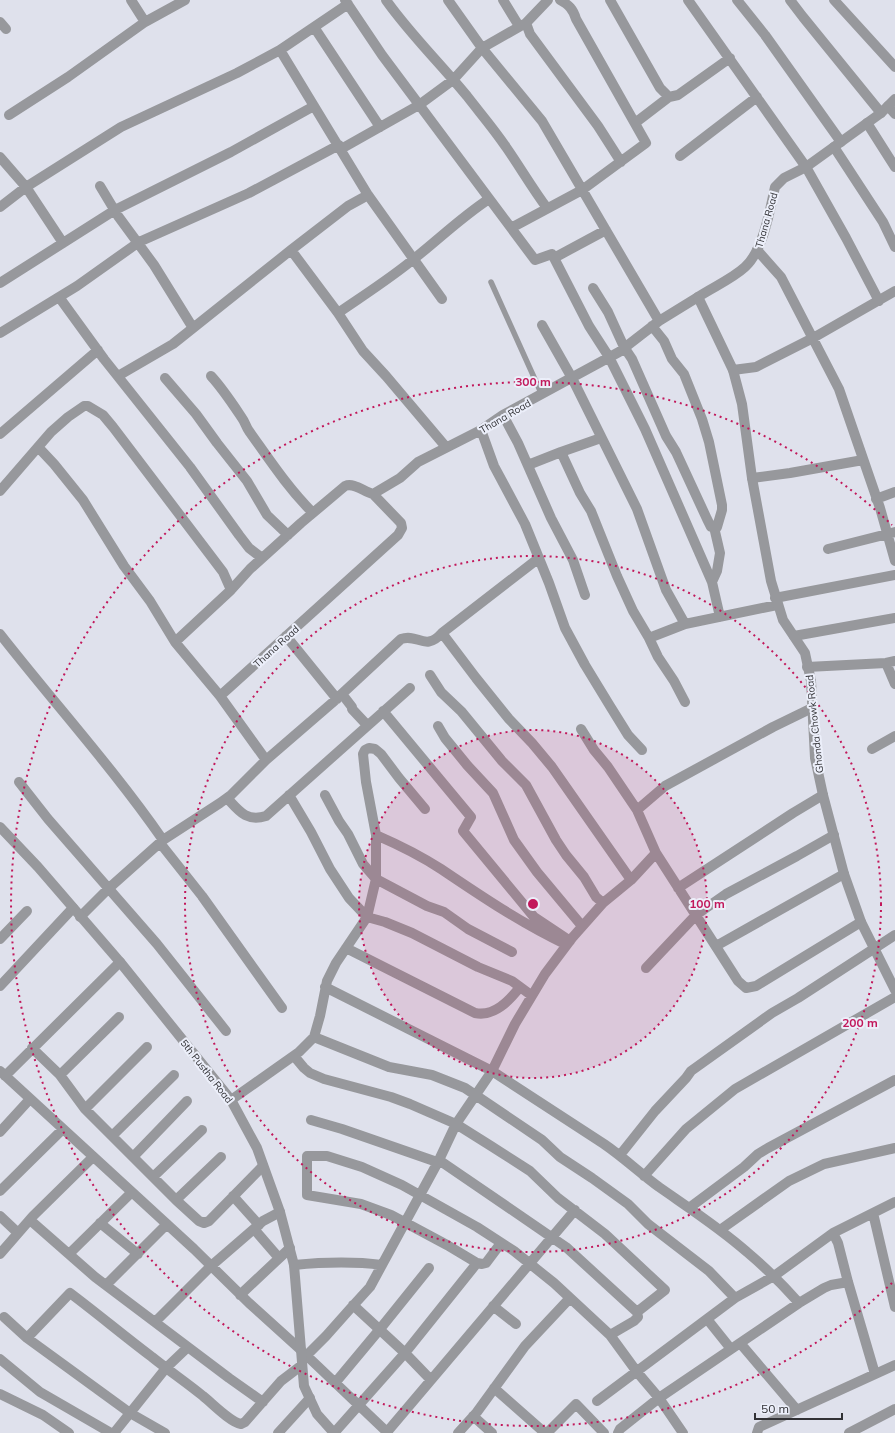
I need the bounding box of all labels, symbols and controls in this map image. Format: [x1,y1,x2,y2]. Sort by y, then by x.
street label: Thana Road [752,191,781,249]
text: 300 m [515,374,551,389]
street label: Thana Road [477,397,533,436]
street label: Thana Road [251,623,302,670]
street label: Ghonda Chowk Road [803,674,826,774]
text: 100 m [689,896,725,911]
centre of rings [526,897,540,911]
text: 200 m [842,1015,878,1030]
street label: 5th Pustha Road [178,1037,236,1106]
scale bar [755,1395,842,1421]
text: 50 m [761,1401,789,1416]

